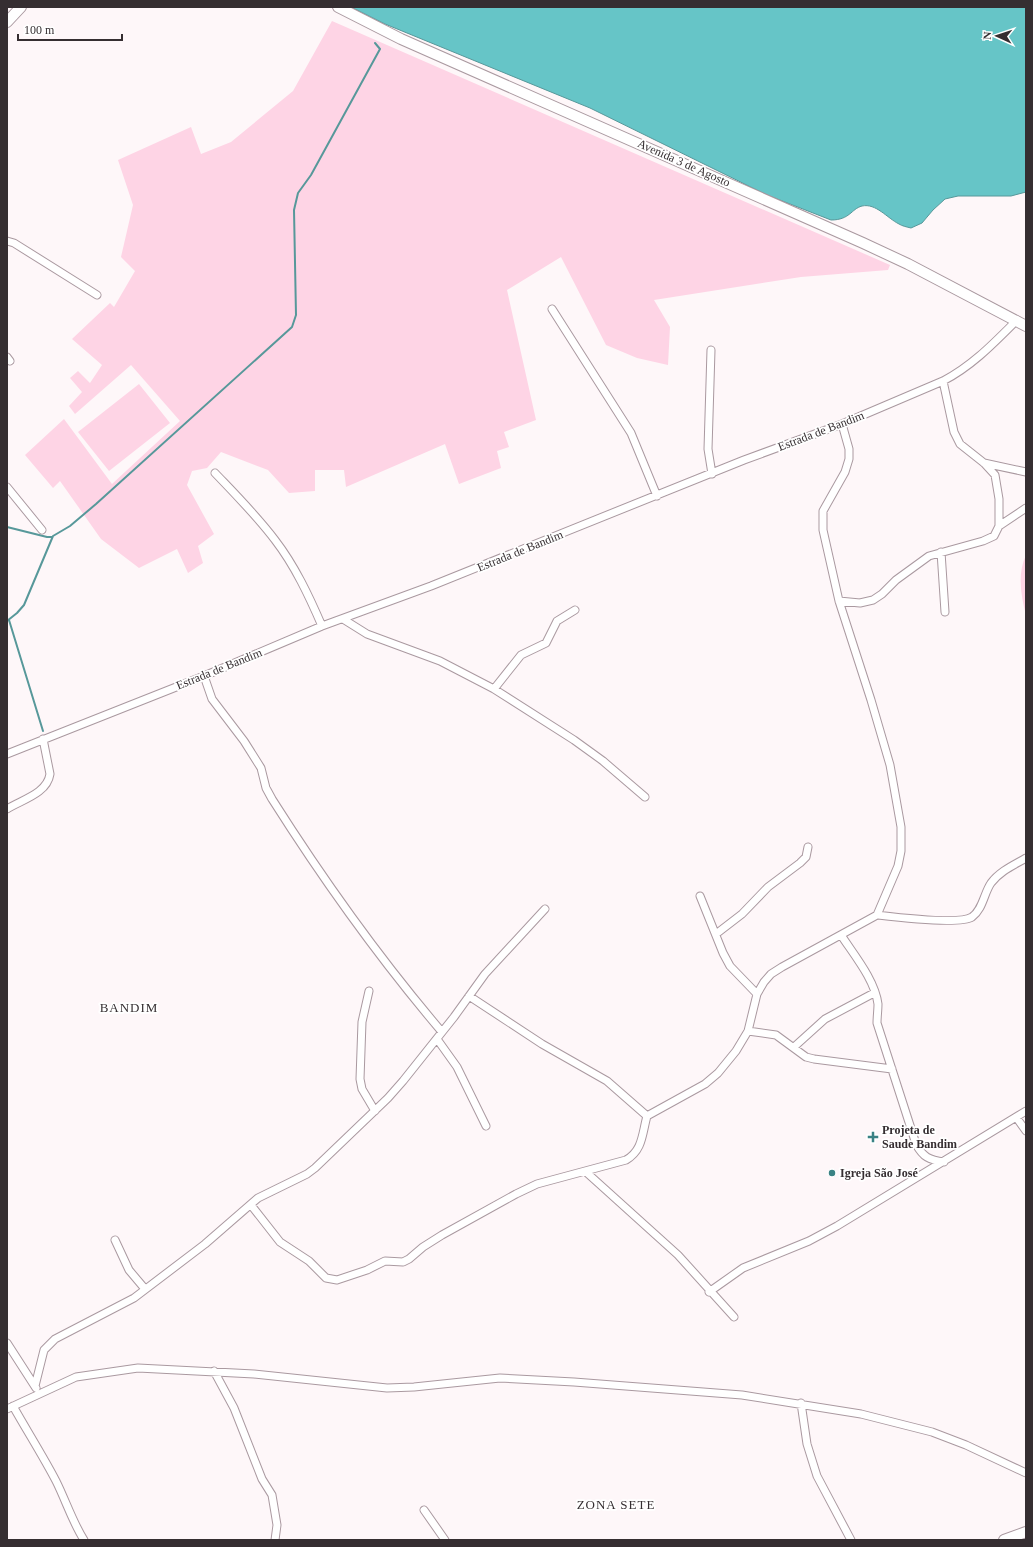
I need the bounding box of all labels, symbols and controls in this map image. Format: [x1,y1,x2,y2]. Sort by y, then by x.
scale bar [18,16,122,42]
north arrow [977,16,1017,56]
text: 100 m [24,23,55,37]
text: N [981,31,993,40]
street label: Avenida 3 de Agosto [635,136,733,190]
street label: Estrada de Bandim [776,408,867,454]
street label: Estrada de Bandim [475,527,566,575]
street label: Estrada de Bandim [174,645,265,693]
district label: BANDIM [100,1000,158,1015]
place label: Projeta de Saude Bandim [882,1123,957,1151]
marker: Projeta de Saude Bandim [867,1131,879,1143]
place label: Igreja São José [840,1166,918,1180]
marker: Igreja São José [827,1168,837,1178]
district label: ZONA SETE [577,1497,655,1512]

